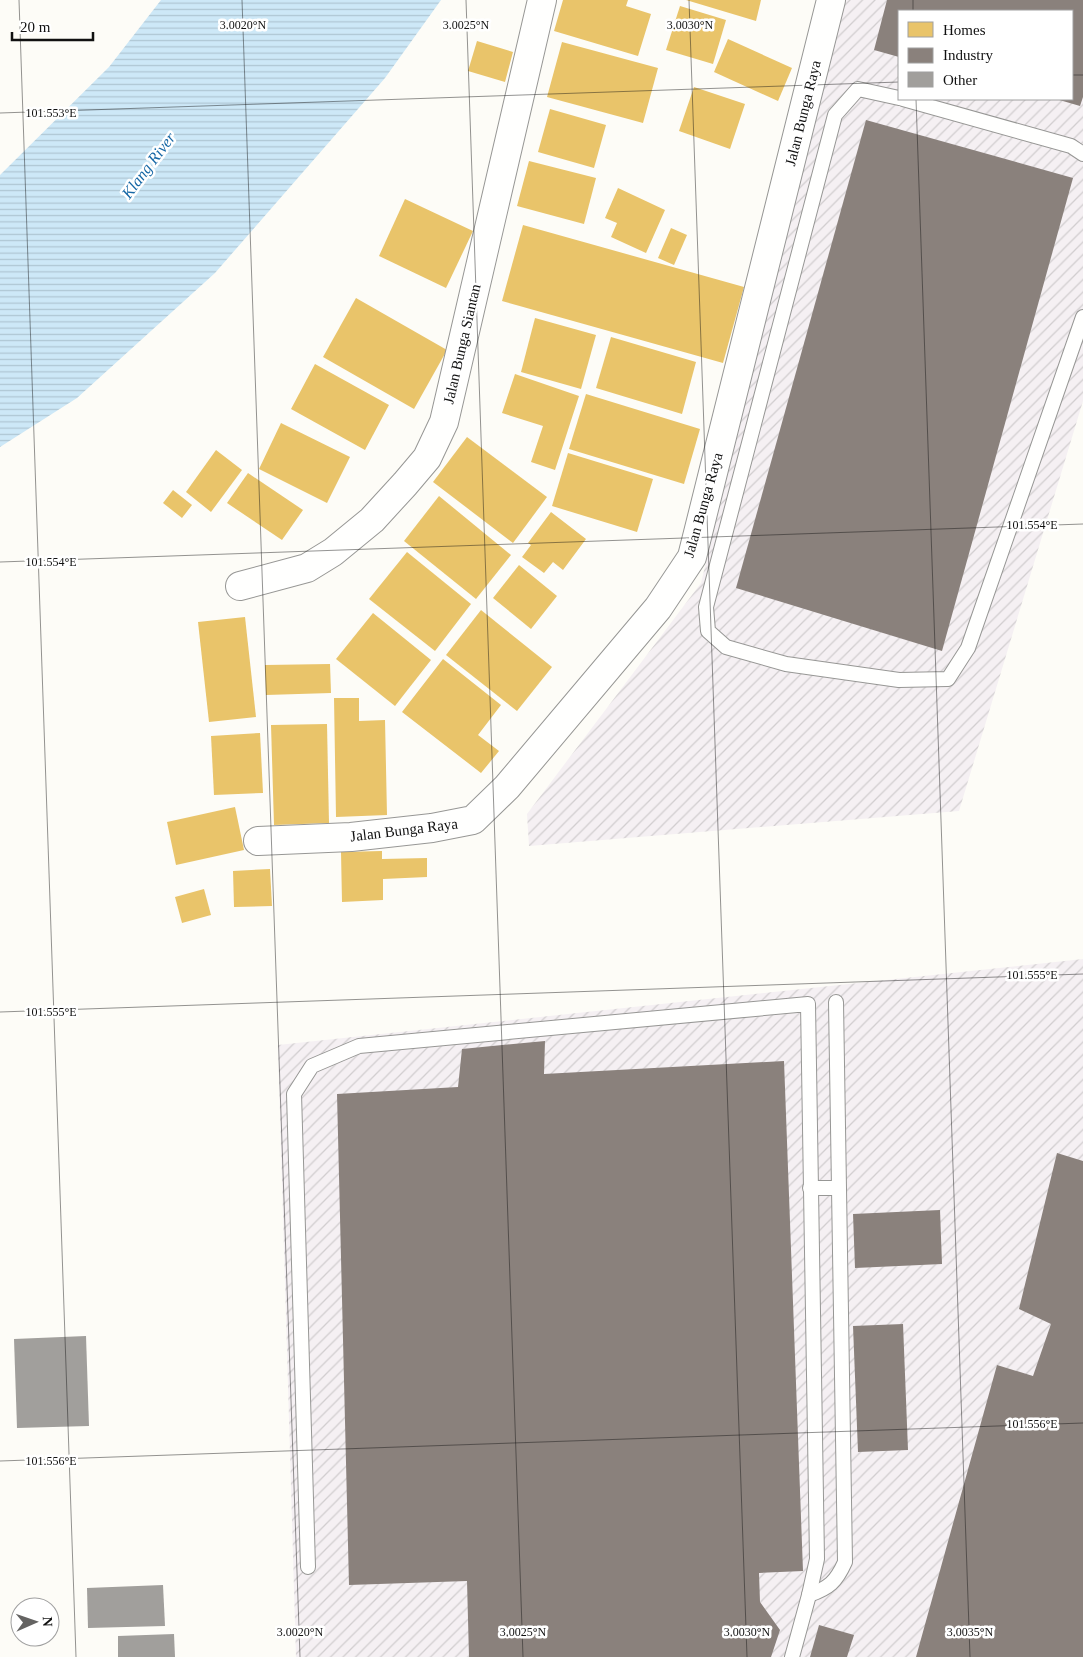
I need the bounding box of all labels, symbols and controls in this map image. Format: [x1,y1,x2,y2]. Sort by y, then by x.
scale bar [12,10,94,42]
legend [898,10,1073,100]
text: 3.0020°N [220,18,267,32]
text: 3.0025°N [443,18,490,32]
text: 3.0030°N [667,18,714,32]
text: 20 m [20,19,51,35]
text: Homes [943,22,986,38]
text: Industry [943,47,993,63]
street label: Jalan Bunga Raya [782,58,824,167]
text: Other [943,72,977,88]
text: 101.553°E [25,106,77,120]
water label: Klang River [118,129,180,203]
street label: Jalan Bunga Siantan [440,282,484,405]
street label: Jalan Bunga Raya [680,450,726,559]
text: 101.554°E [1006,518,1058,532]
text: 101.554°E [25,555,77,569]
street label: Jalan Bunga Raya [349,815,459,845]
text: 101.555°E [1006,968,1058,982]
text: 101.555°E [25,1005,77,1019]
text: 101.556°E [1006,1417,1058,1431]
text: 101.556°E [25,1454,77,1468]
north arrow [10,1597,60,1647]
text: N [40,1616,55,1627]
text: 3.0020°N [277,1625,324,1639]
text: 3.0025°N [500,1625,547,1639]
text: 3.0030°N [724,1625,771,1639]
text: 3.0035°N [947,1625,994,1639]

